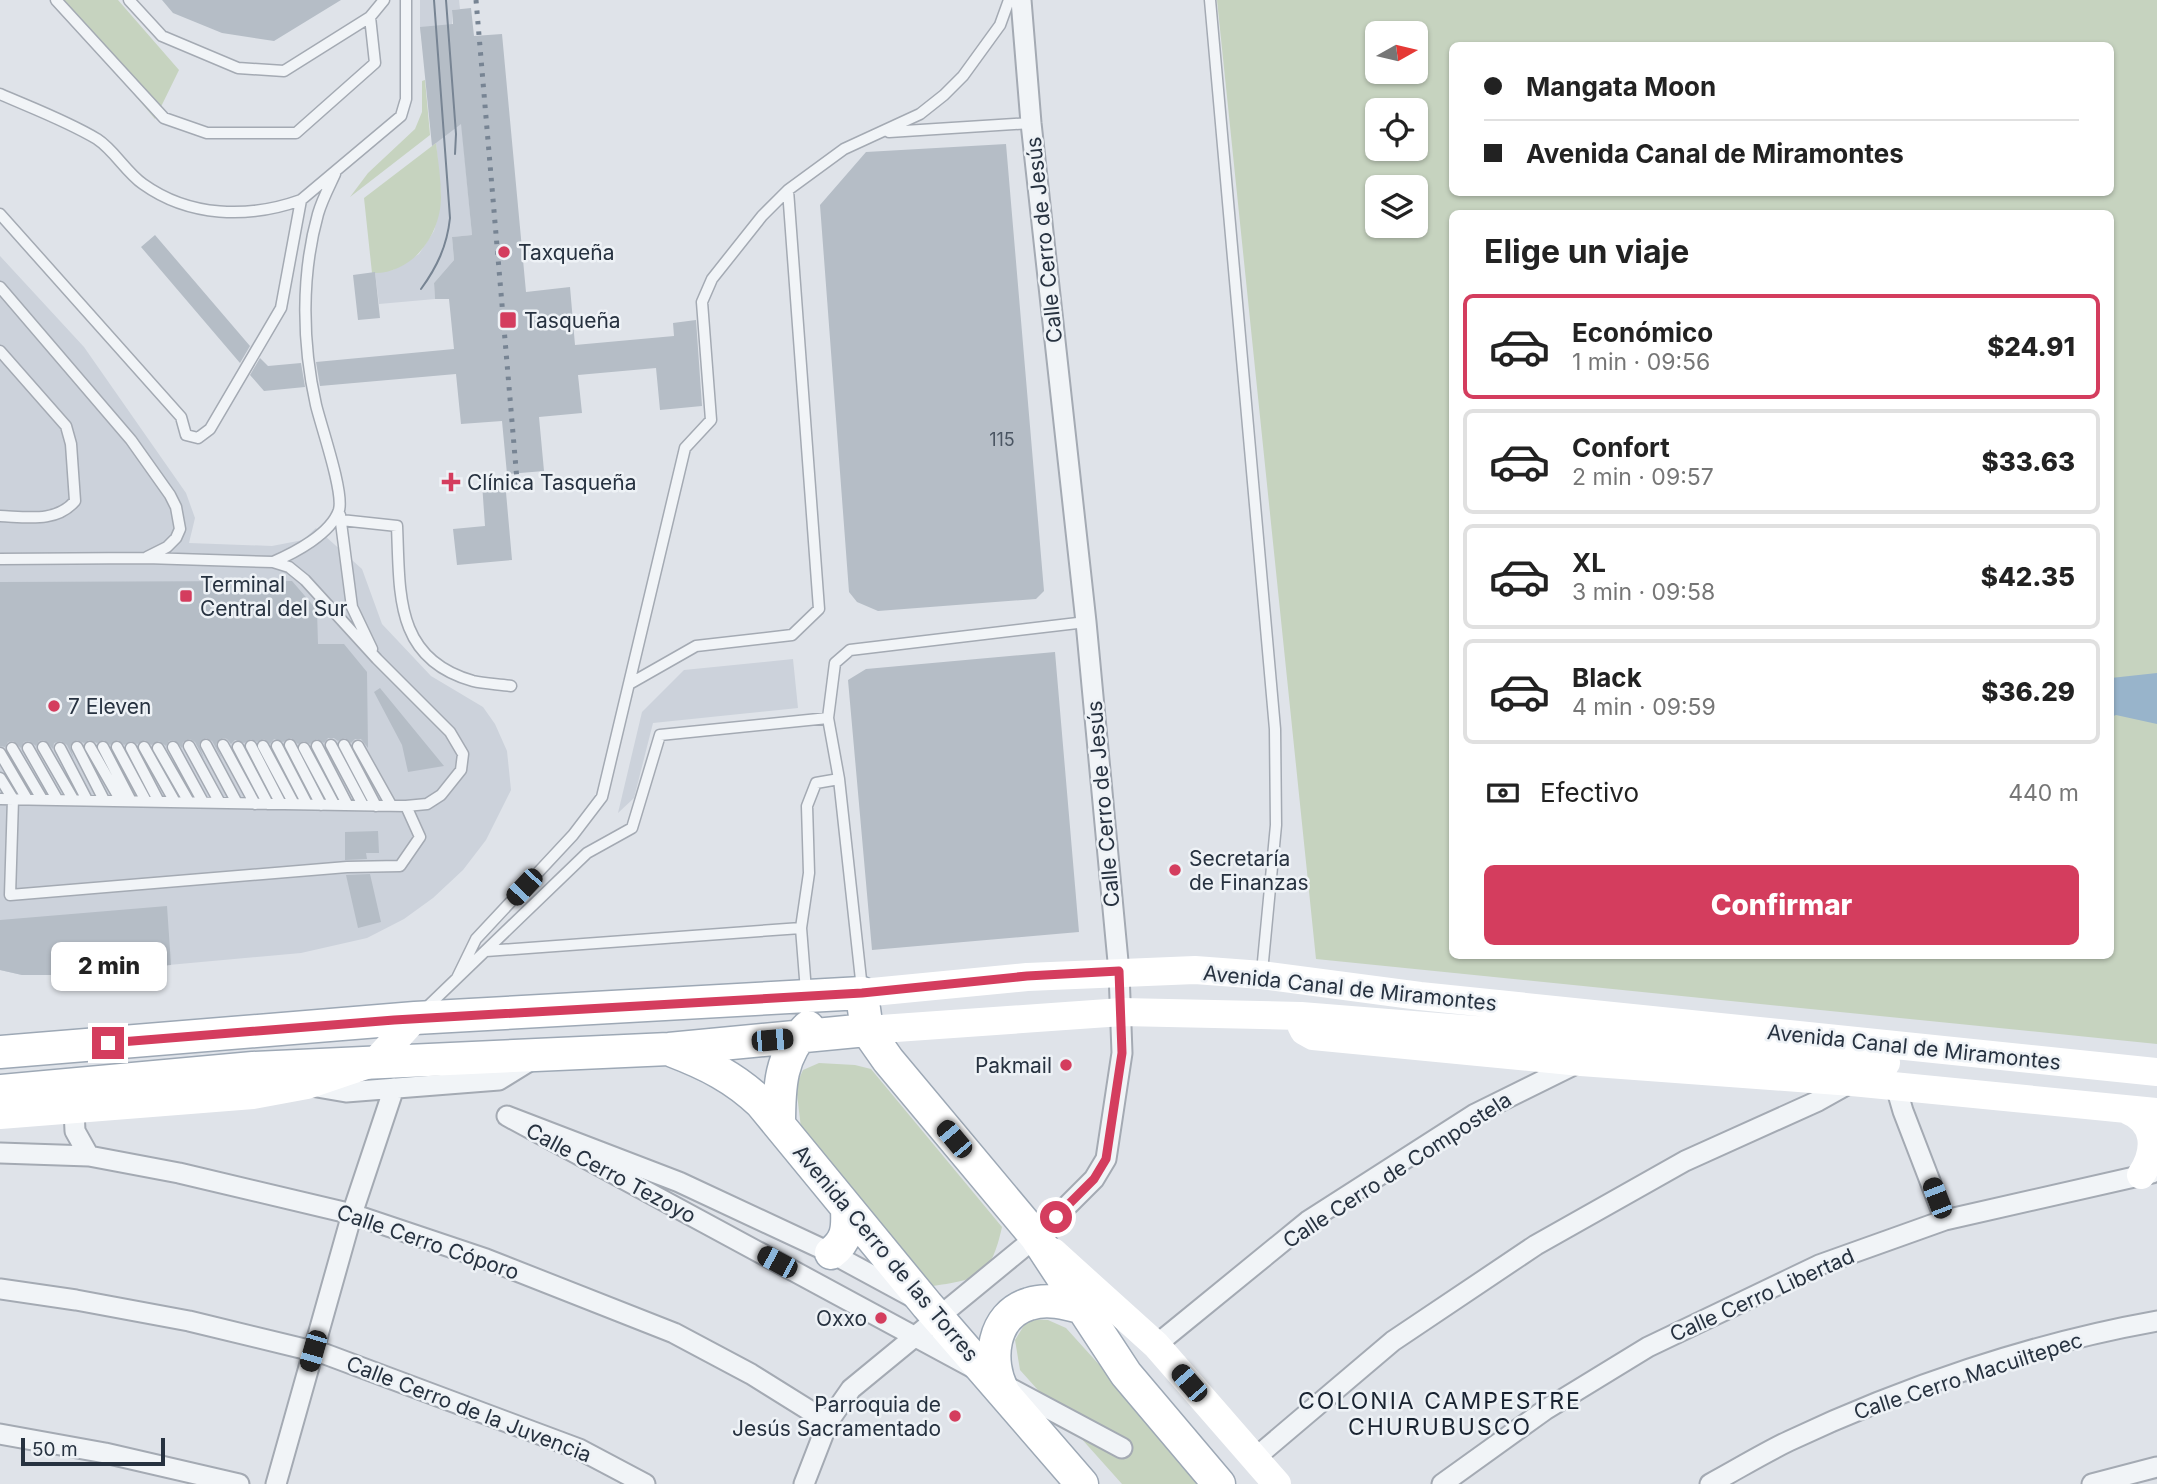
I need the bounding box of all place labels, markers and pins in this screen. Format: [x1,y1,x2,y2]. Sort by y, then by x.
place label: Taxqueña [518,240,615,265]
marker: Taxqueña [496,244,512,260]
place label: Tasqueña [524,308,621,333]
marker: Tasqueña [498,310,518,330]
place label: Clínica Tasqueña [467,470,637,495]
marker: Clínica Tasqueña [441,472,461,492]
place label: Terminal Central del Sur [200,572,348,621]
marker: Terminal Central del Sur [178,588,194,604]
place label: 7 Eleven [68,694,151,719]
marker: 7 Eleven [46,698,62,714]
place label: Secretaría de Finanzas [1189,846,1309,895]
marker: Secretaría de Finanzas [1167,862,1183,878]
place label: Pakmail [975,1053,1052,1078]
marker: Pakmail [1058,1057,1074,1073]
place label: Oxxo [816,1306,867,1331]
marker: Oxxo [873,1310,889,1326]
place label: Parroquia de Jesús Sacramentado [732,1392,941,1441]
marker: Parroquia de Jesús Sacramentado [947,1408,963,1424]

